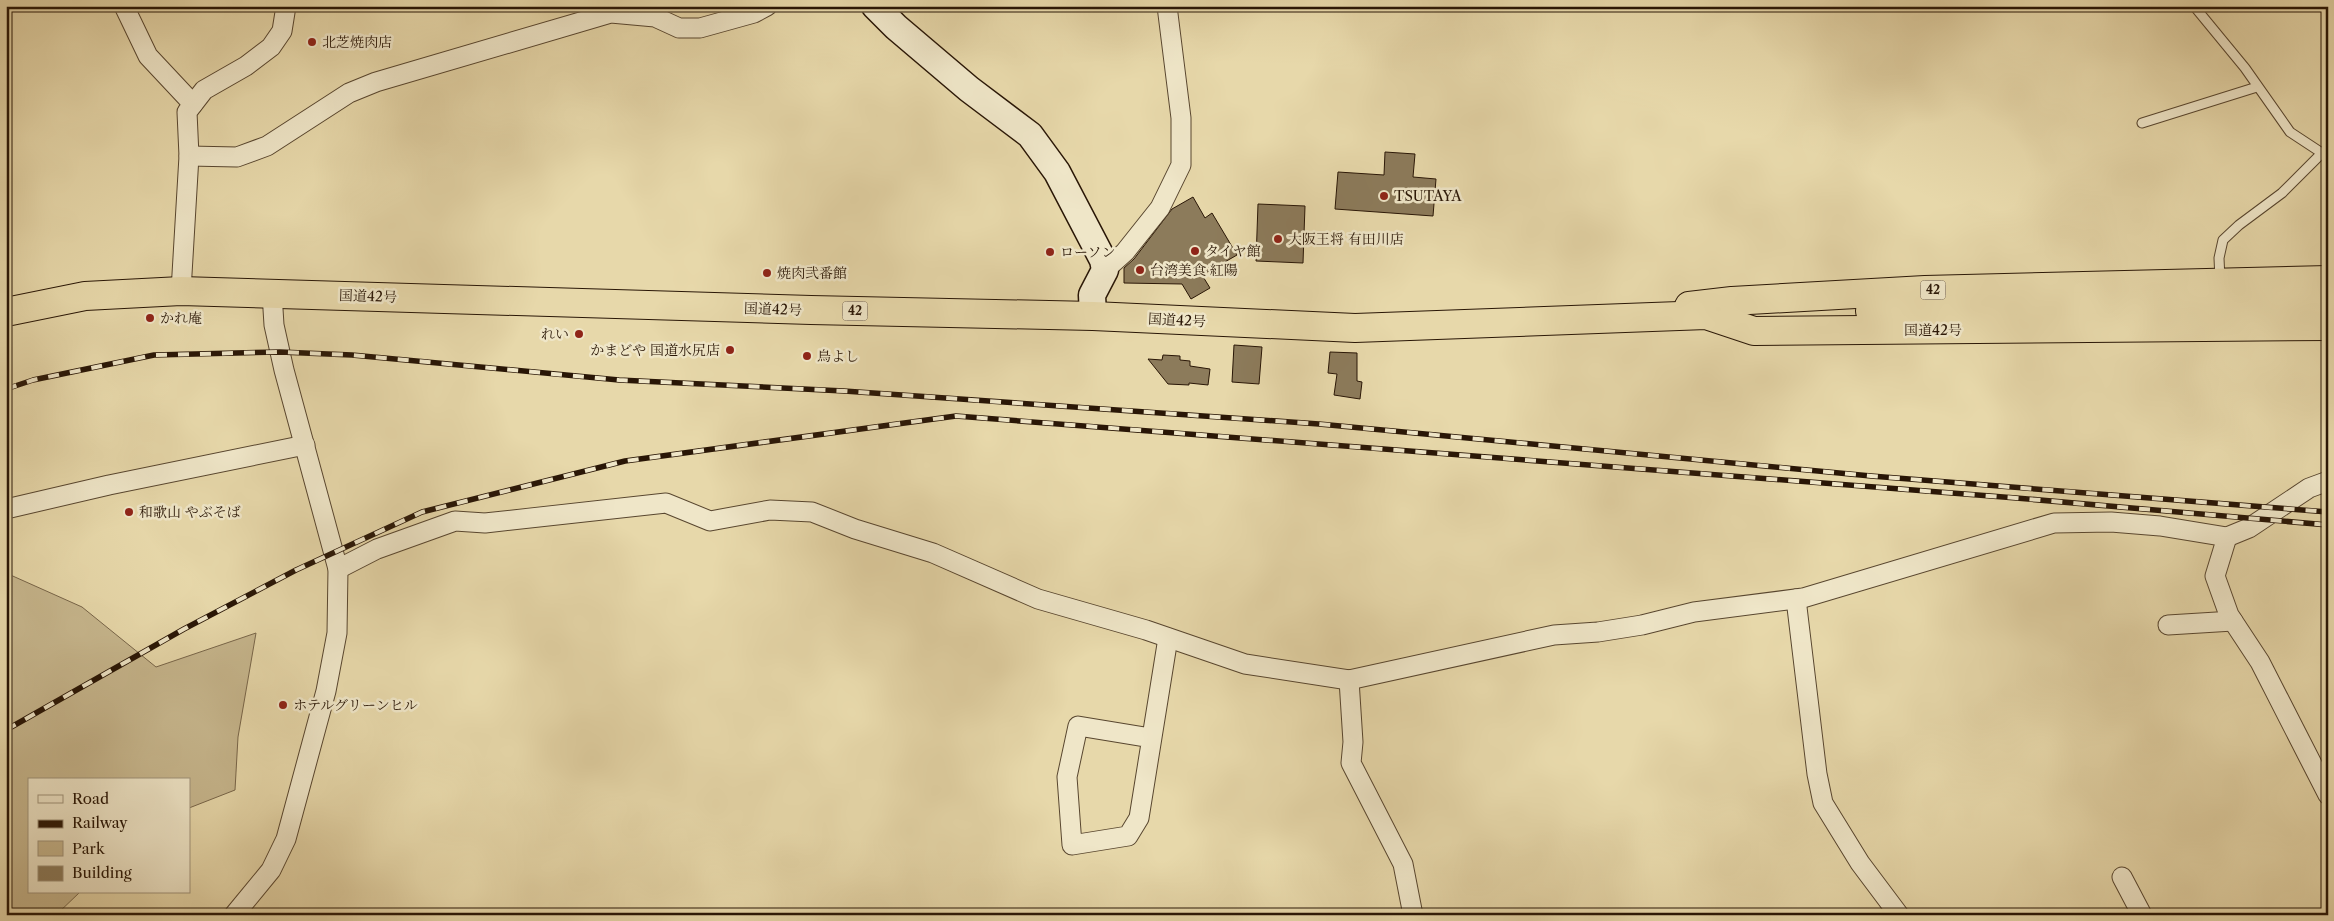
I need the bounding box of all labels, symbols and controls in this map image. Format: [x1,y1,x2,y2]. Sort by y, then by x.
place label: 北芝焼肉店 [322,33,392,51]
marker: 北芝焼肉店 [306,36,318,48]
place label: TSUTAYA [1394,187,1462,205]
marker: TSUTAYA [1378,190,1390,202]
place label: 大阪王将 有田川店 [1288,230,1404,248]
marker: 大阪王将 有田川店 [1272,233,1284,245]
place label: タイヤ館 [1205,242,1261,260]
place label: ローソン [1060,243,1115,261]
marker: タイヤ館 [1189,245,1201,257]
marker: ローソン [1044,246,1056,258]
place label: 台湾美食 紅陽 [1150,261,1238,279]
place label: 焼肉弐番館 [777,264,847,282]
marker: 台湾美食 紅陽 [1134,264,1146,276]
marker: 焼肉弐番館 [761,267,773,279]
road number: 42 [1920,280,1946,300]
street label: 国道42号 [339,286,397,306]
street label: 国道42号 [744,299,802,319]
road number: 42 [842,302,868,321]
place label: かれ庵 [160,309,202,327]
street label: 国道42号 [1147,309,1207,331]
marker: かれ庵 [144,312,156,324]
street label: 国道42号 [1904,321,1962,339]
place label: れい [541,325,569,343]
marker: れい [573,328,585,340]
place label: かまどや 国道水尻店 [590,341,720,359]
marker: かまどや 国道水尻店 [724,344,736,356]
place label: 鳥よし [817,347,859,365]
marker: 鳥よし [801,350,813,362]
place label: 和歌山 やぶそば [139,503,241,521]
marker: 和歌山 やぶそば [123,506,135,518]
place label: ホテルグリーンヒル [293,696,418,714]
marker: ホテルグリーンヒル [277,699,289,711]
legend [28,778,190,894]
text: Road [72,789,109,808]
text: Railway [72,813,128,832]
text: Park [72,839,106,858]
text: Building [72,863,132,882]

